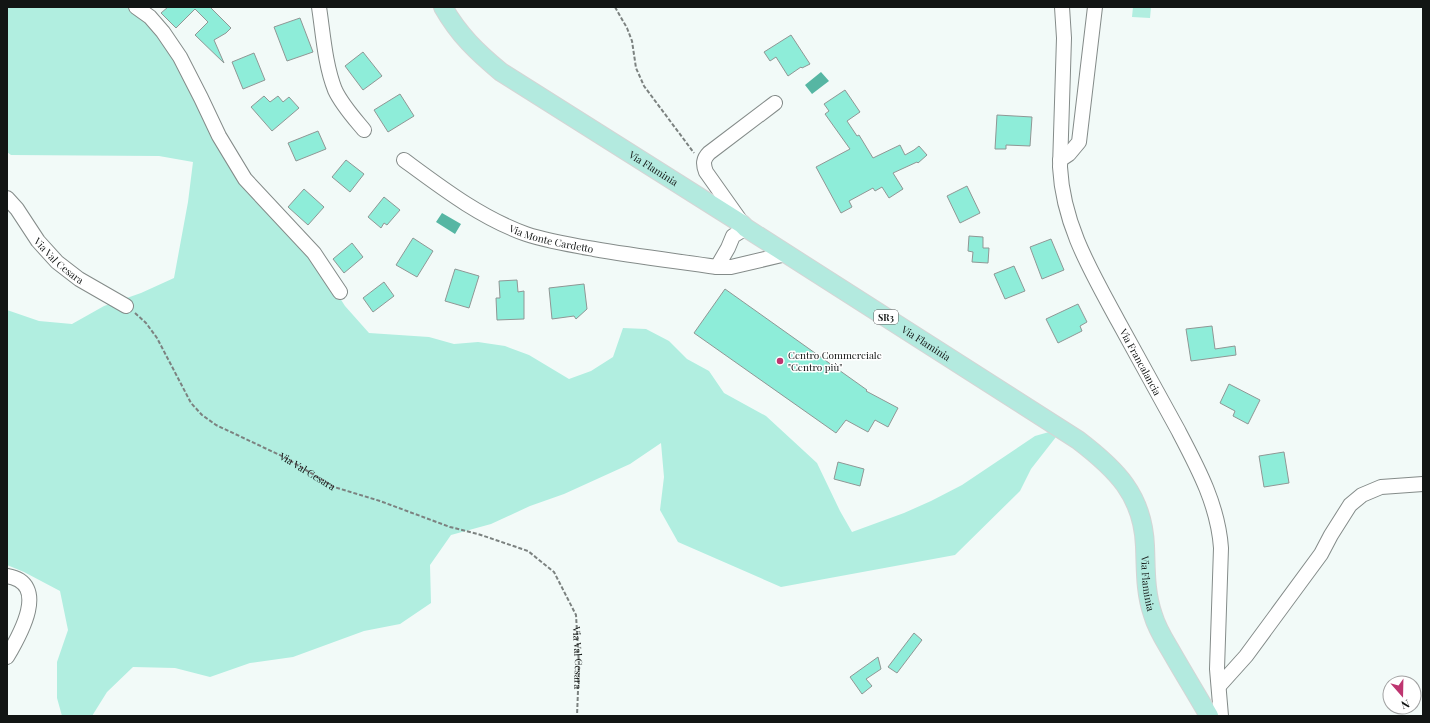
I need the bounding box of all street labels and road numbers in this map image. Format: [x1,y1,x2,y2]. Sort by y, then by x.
street label: Via Flaminia [625,147,681,189]
street label: Via Monte Cardetto [506,221,595,256]
street label: Via Val Cesara [30,234,86,287]
road number: SR3 [874,310,898,324]
street label: Via Flaminia [898,322,953,364]
street label: Via Francalancia [1116,325,1165,398]
street label: Via Val Cesara [277,449,338,493]
street label: Via Flaminia [1138,555,1158,613]
street label: Via Val Cesara [570,625,586,690]

